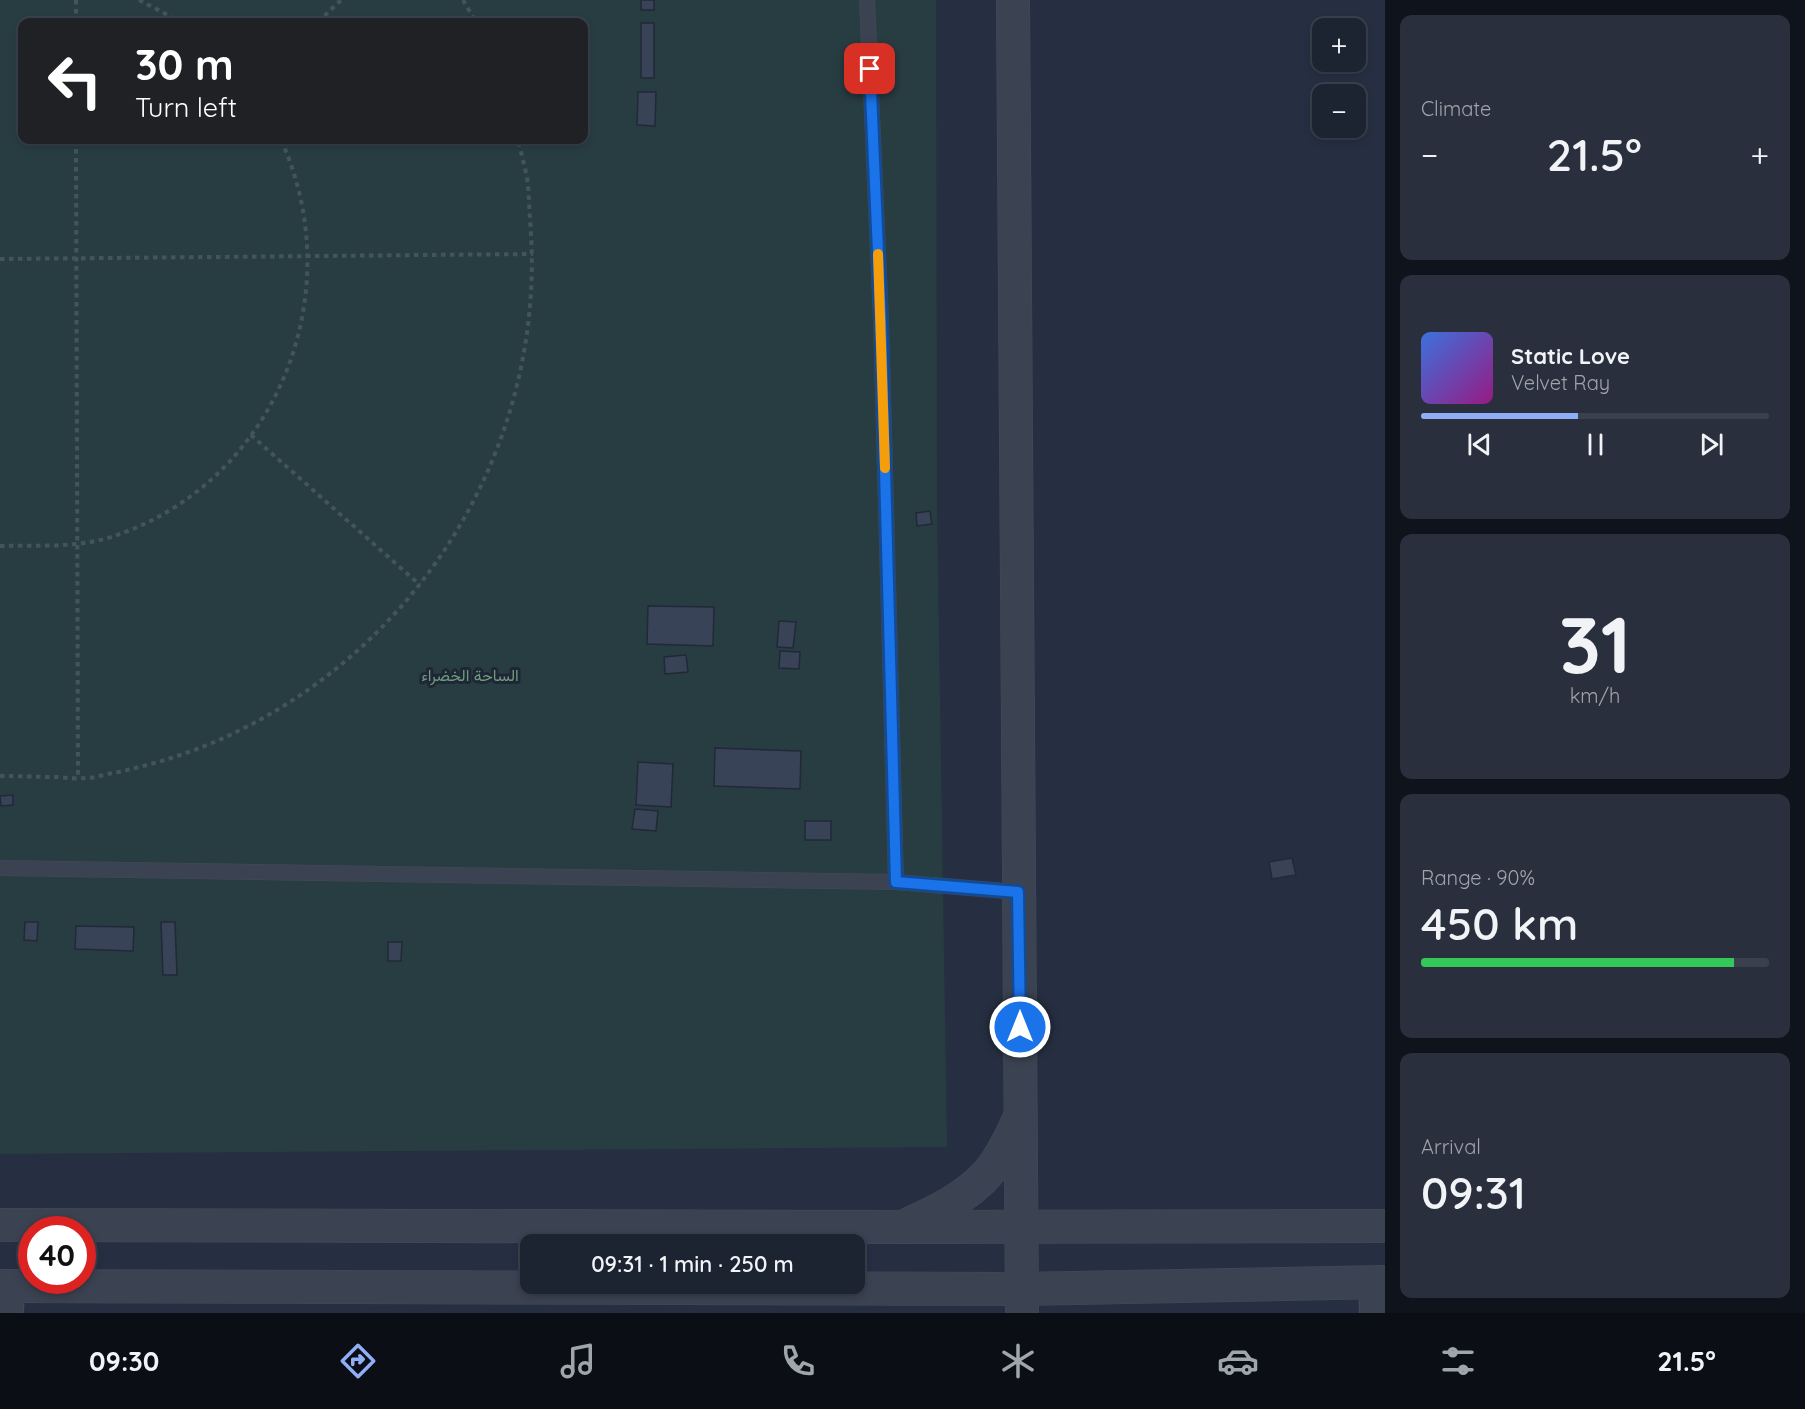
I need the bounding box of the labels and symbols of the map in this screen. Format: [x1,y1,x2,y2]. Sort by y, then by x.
pin [844,43,895,94]
park label: الساحة الخضراء [421,665,519,686]
position arrow [988,995,1052,1059]
speed limit sign: 40 [18,1216,96,1294]

